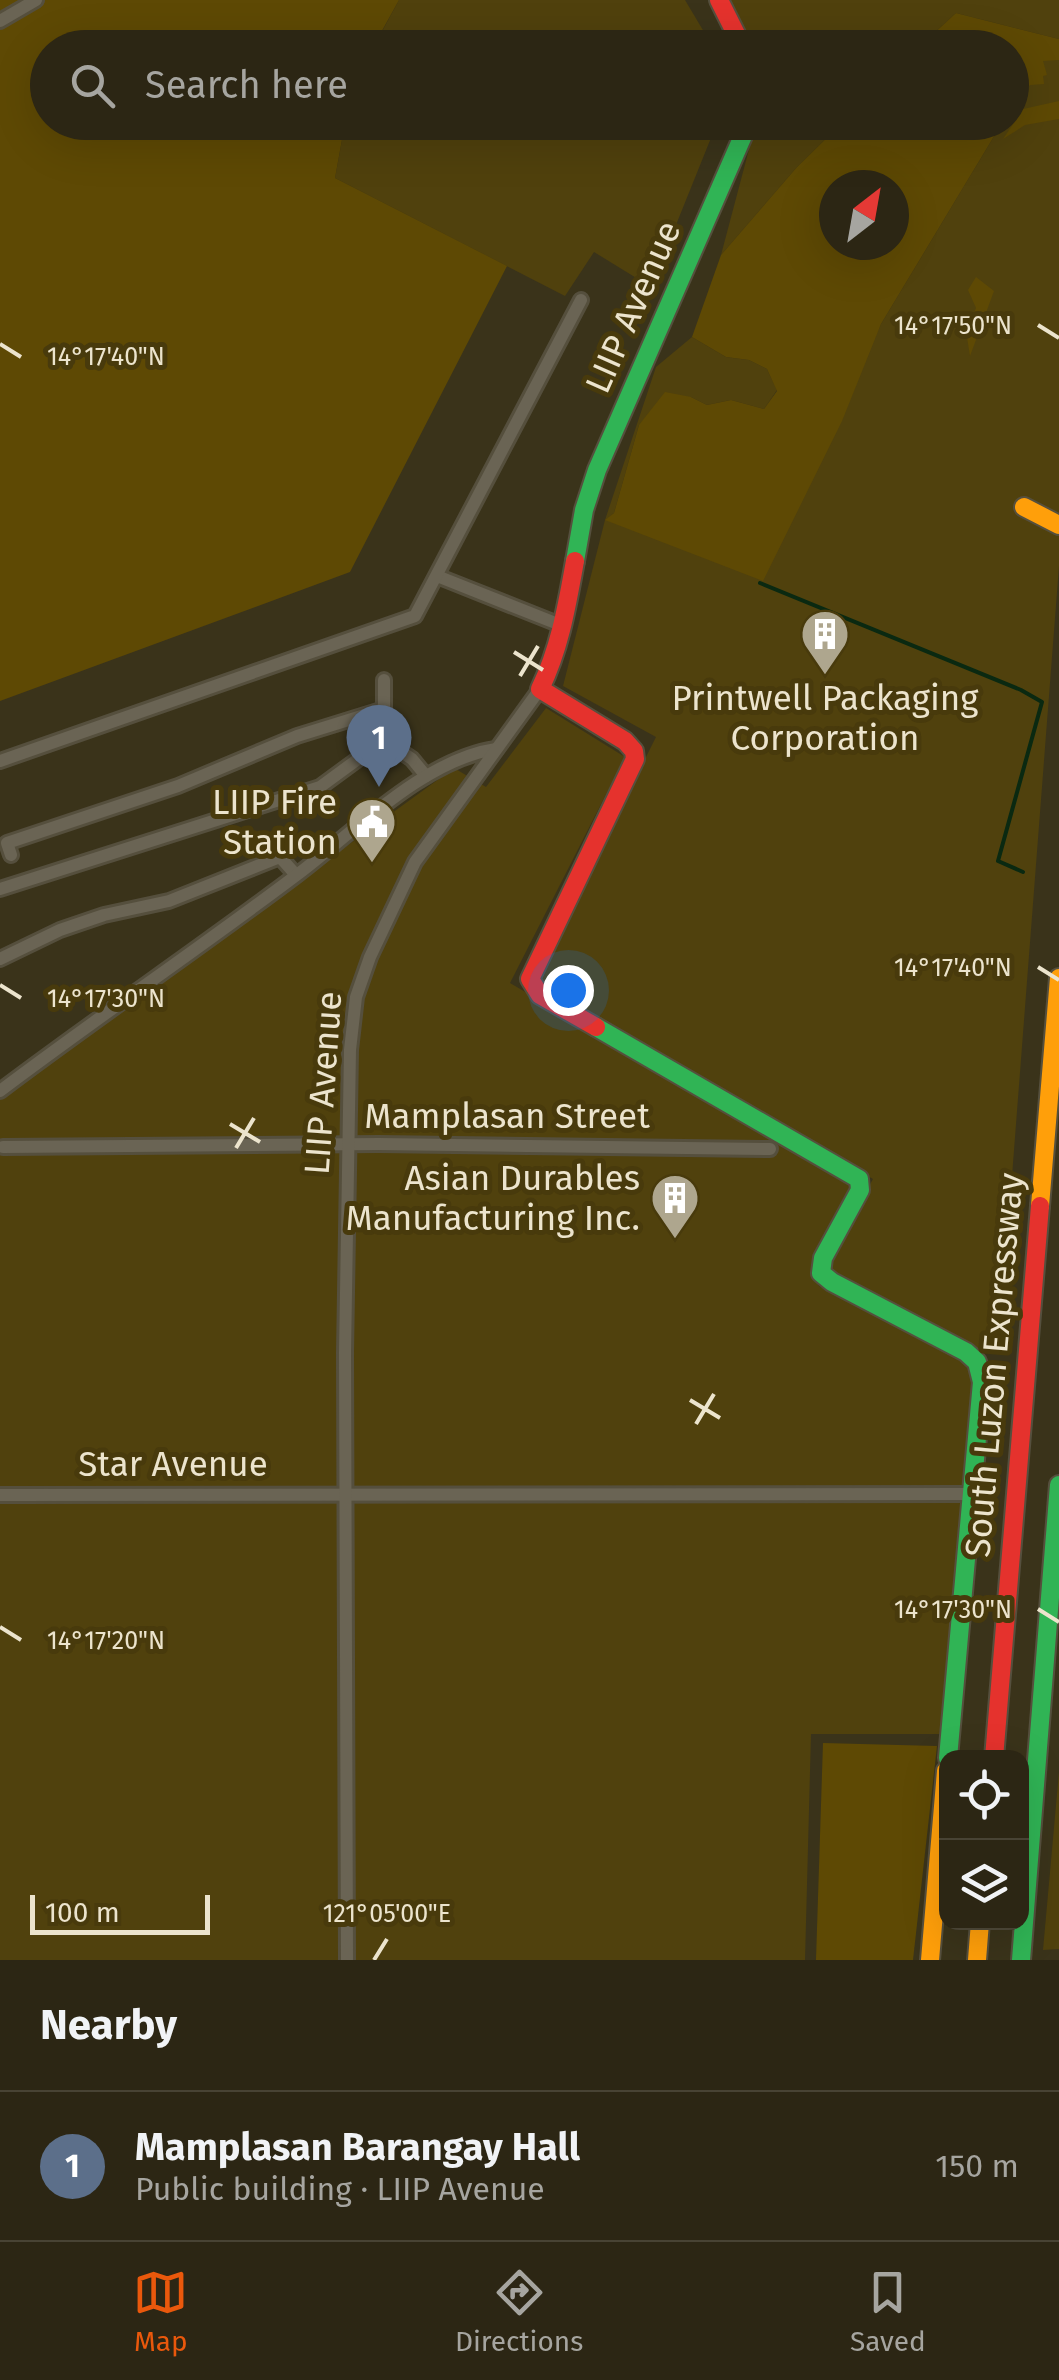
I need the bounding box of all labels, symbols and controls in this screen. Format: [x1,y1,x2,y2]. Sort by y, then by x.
search box [30,30,1029,140]
icon: search [65,58,120,113]
text: Search here [145,62,348,108]
north arrow [819,170,909,260]
street label: LIIP Avenue [576,214,690,400]
text: 14°17'50"N [894,311,1012,341]
text: 14°17'40"N [47,342,165,372]
building icon: Printwell Packaging Corporation [799,608,851,676]
place label: Printwell Packaging Corporation [671,677,979,759]
pin: 1 [346,704,412,787]
place label: LIIP Fire Station [212,781,337,863]
public building icon: LIIP Fire Station [346,796,398,864]
text: 14°17'40"N [894,953,1012,983]
your location [543,965,594,1016]
text: 14°17'30"N [47,984,165,1014]
street label: LIIP Avenue [296,990,350,1176]
street label: Mamplasan Street [364,1095,650,1137]
place label: Asian Durables Manufacturing Inc. [345,1157,640,1239]
street label: South Luzon Expressway [956,1171,1032,1559]
building icon: Asian Durables Manufacturing Inc. [649,1172,701,1240]
street label: Star Avenue [78,1443,268,1485]
text: 14°17'30"N [894,1595,1012,1625]
text: 14°17'20"N [47,1626,165,1656]
map controls [939,1750,1029,1930]
button: locate [939,1750,1029,1840]
button: layers [939,1840,1029,1930]
scale bar [30,1890,210,1934]
text: 100 m [45,1896,120,1929]
text: 121°05'00"E [323,1899,451,1929]
text: Nearby [40,2000,177,2050]
text: Mamplasan Barangay Hall [135,2124,580,2170]
text: 1 [65,2147,80,2185]
text: 150 m [935,2147,1019,2185]
text: Public building · LIIP Avenue [135,2170,545,2208]
tab: Map [133,2265,188,2358]
tab: Directions [455,2265,583,2358]
tab: Saved [850,2265,926,2358]

